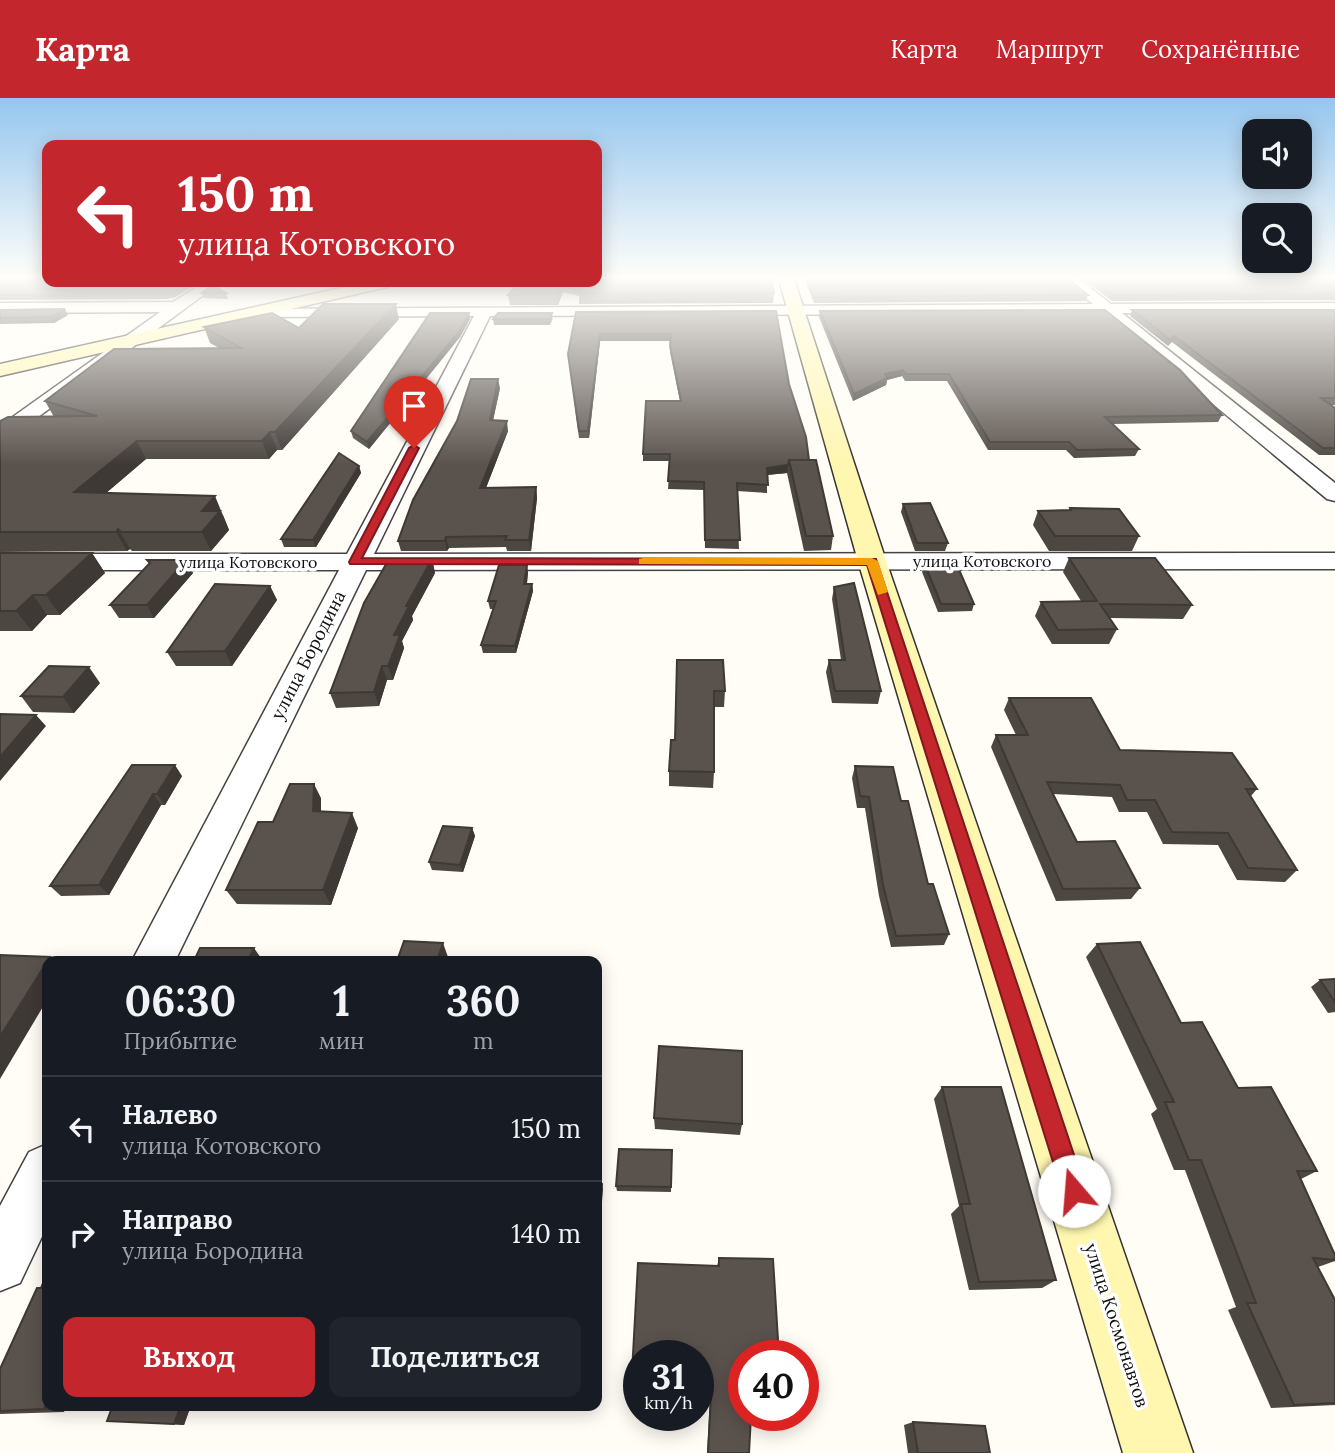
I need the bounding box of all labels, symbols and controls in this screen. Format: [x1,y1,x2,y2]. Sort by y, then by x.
text: Карта [35,28,130,70]
text: Карта [890,34,958,65]
text: Маршрут [996,34,1103,65]
text: Сохранённые [1141,34,1300,65]
map controls [1242,119,1312,273]
button: sound [1242,119,1312,189]
text: 150 m [178,162,314,224]
icon: left [63,168,154,259]
button: search [1242,203,1312,273]
text: улица Котовского [178,223,455,264]
pin [384,376,444,448]
icon: arrive [395,387,433,425]
street label: улица Котовского [913,551,1051,571]
street label: улица Котовского [179,552,317,572]
street label: улица Бородина [266,587,350,723]
text: 06:30 [125,974,236,1028]
text: 1 [333,974,350,1028]
text: 360 [446,974,520,1028]
text: Прибытие [124,1026,237,1055]
text: мин [319,1026,364,1055]
text: m [473,1026,493,1055]
text: Налево [122,1098,218,1131]
icon: left [63,1110,101,1148]
text: 150 m [511,1112,581,1145]
text: улица Котовского [122,1131,321,1160]
position arrow [1037,1154,1111,1228]
text: Направо [122,1203,233,1236]
icon: right [63,1215,101,1253]
text: 140 m [511,1217,581,1250]
text: улица Бородина [122,1236,303,1265]
street label: улица Космонавтов [1080,1240,1154,1410]
button: Выход [63,1317,315,1397]
button: Поделиться [329,1317,581,1397]
speed limit sign: 40 [728,1340,819,1431]
text: 31 [652,1354,685,1399]
text: km/h [644,1391,693,1414]

